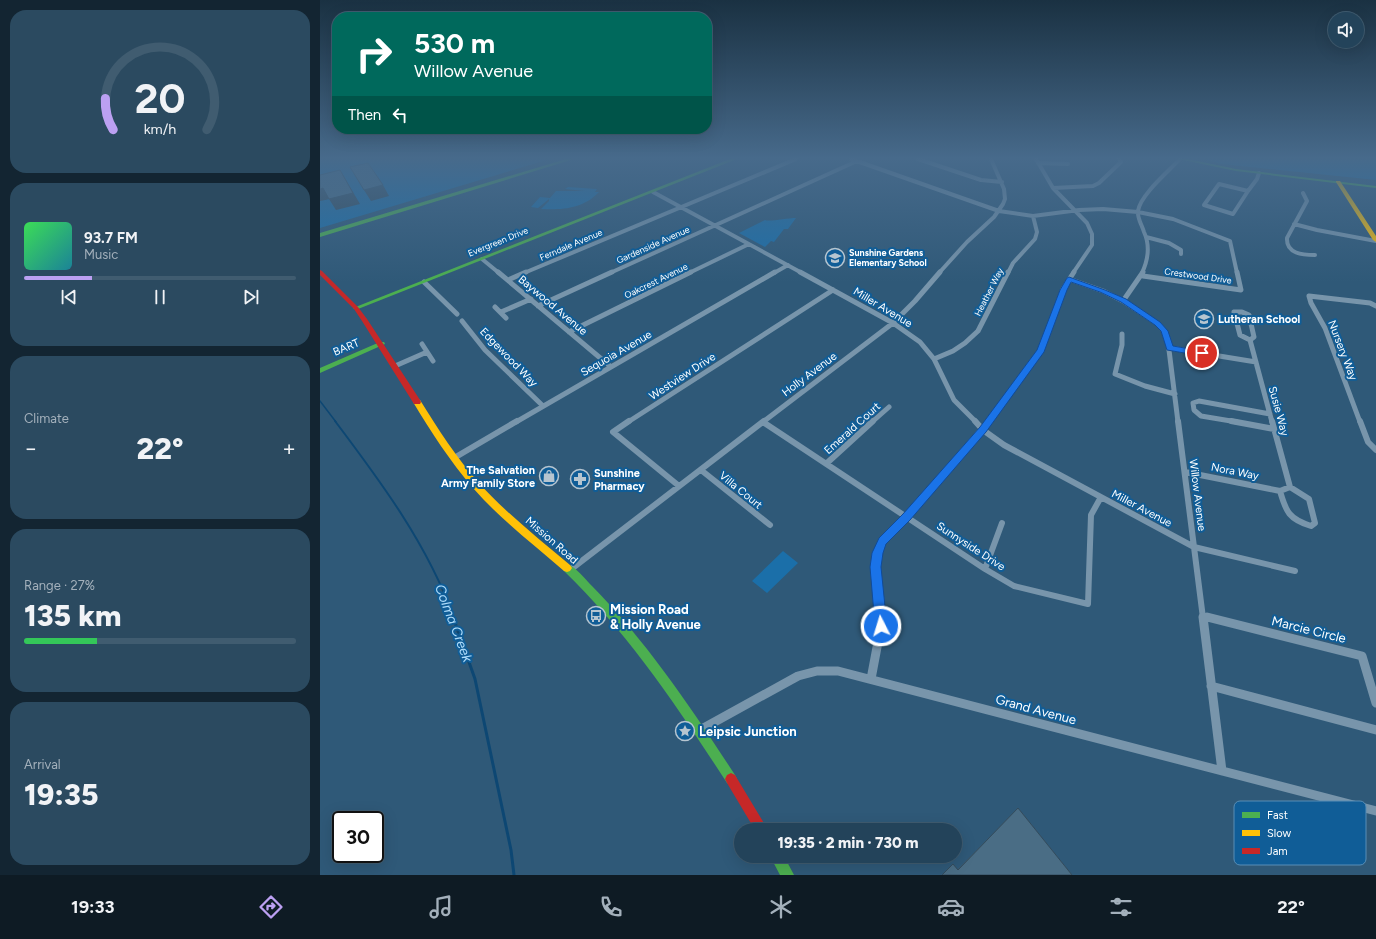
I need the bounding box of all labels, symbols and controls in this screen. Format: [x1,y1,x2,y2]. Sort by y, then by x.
map controls [1328,12,1364,48]
button: sound [1328,12,1364,48]
text: 530 m [414,26,495,60]
icon: right [348,28,400,80]
text: Willow Avenue [414,60,533,82]
text: 20 [134,72,186,122]
icon: left [389,104,411,126]
text: Then [348,106,381,124]
text: km/h [144,119,176,137]
street label: Gardenside Avenue [615,223,691,266]
street label: Evergreen Drive [466,224,530,259]
street label: Ferndale Avenue [538,226,604,263]
text: 93.7 FM [84,229,138,247]
text: Music [84,247,118,262]
school or university icon: Sunshine Gardens Elementary School [824,247,846,269]
place label: Sunshine Gardens Elementary School [849,247,927,268]
street label: Oakcrest Avenue [622,260,689,301]
street label: Crestwood Drive [1164,265,1232,286]
street label: Heather Way [972,266,1005,318]
street label: Baywood Avenue [516,273,590,338]
street label: Miller Avenue [851,285,915,330]
icon: previous [58,286,80,308]
icon: pause [149,286,171,308]
icon: next [240,286,262,308]
school or university icon: Lutheran School [1193,308,1215,330]
place label: Lutheran School [1218,313,1301,326]
street label: Nursery Way [1325,318,1360,382]
street label: Edgewood Way [477,325,540,390]
street label: Sequoia Avenue [578,328,654,379]
street label: BART [331,336,361,359]
pin [1185,336,1219,370]
icon: arrive [1191,342,1213,364]
street label: Westview Drive [647,350,718,403]
street label: Holly Avenue [779,350,839,399]
street label: Susie Way [1266,385,1291,438]
street label: Emerald Court [822,400,883,457]
text: Climate [24,411,69,426]
text: 22° [137,430,183,467]
text: − [24,435,38,462]
text: + [282,435,296,462]
street label: Willow Avenue [1187,458,1208,532]
street label: Nora Way [1210,460,1260,483]
place label: The Salvation Army Family Store [441,464,535,490]
shop icon: The Salvation Army Family Store [538,465,560,487]
place label: Sunshine Pharmacy [594,467,645,493]
pharmacy icon: Sunshine Pharmacy [569,468,591,490]
street label: Villa Court [717,469,765,512]
street label: Miller Avenue [1109,487,1174,530]
street label: Mission Road [523,514,581,567]
street label: Sunnyside Drive [934,519,1007,573]
text: Range · 27% [24,578,95,593]
water label: Colma Creek [431,582,477,666]
text: 135 km [24,597,121,634]
place label: Mission Road & Holly Avenue [610,602,701,632]
bus stop icon: Mission Road & Holly Avenue [585,605,607,627]
position arrow [860,605,902,647]
street label: Marcie Circle [1270,613,1348,646]
street label: Grand Avenue [994,692,1078,727]
place icon: Leipsic Junction [674,720,696,742]
place label: Leipsic Junction [699,724,797,739]
text: Arrival [24,757,61,772]
text: 19:35 [24,776,98,813]
legend [1234,801,1366,865]
text: Fast [1267,809,1288,822]
speed limit sign: 30 [332,811,384,863]
text: Slow [1267,827,1291,840]
text: 19:35 · 2 min · 730 m [778,834,918,852]
text: Jam [1267,845,1288,858]
icon: directions [257,893,285,921]
icon: music [427,893,455,921]
icon: phone [597,893,625,921]
icon: climate [767,893,795,921]
icon: car [937,893,965,921]
icon: filters [1107,893,1135,921]
text: 19:33 [71,896,115,918]
text: 22° [1277,896,1305,918]

